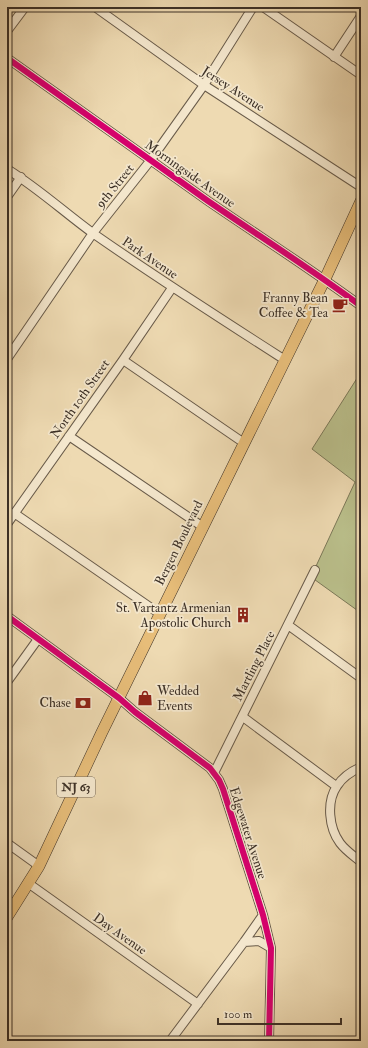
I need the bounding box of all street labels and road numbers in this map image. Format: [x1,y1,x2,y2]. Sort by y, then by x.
street label: Jersey Avenue [197,62,268,116]
street label: Morningside Avenue [142,137,239,211]
street label: 9th Street [92,161,138,212]
street label: Park Avenue [119,233,181,283]
street label: North 10th Street [47,357,113,441]
street label: Bergen Boulevard [152,497,207,588]
street label: Martling Place [230,628,279,704]
road number: NJ 63 [57,777,95,797]
street label: Edgewater Avenue [226,785,271,882]
street label: Day Avenue [89,910,150,959]

